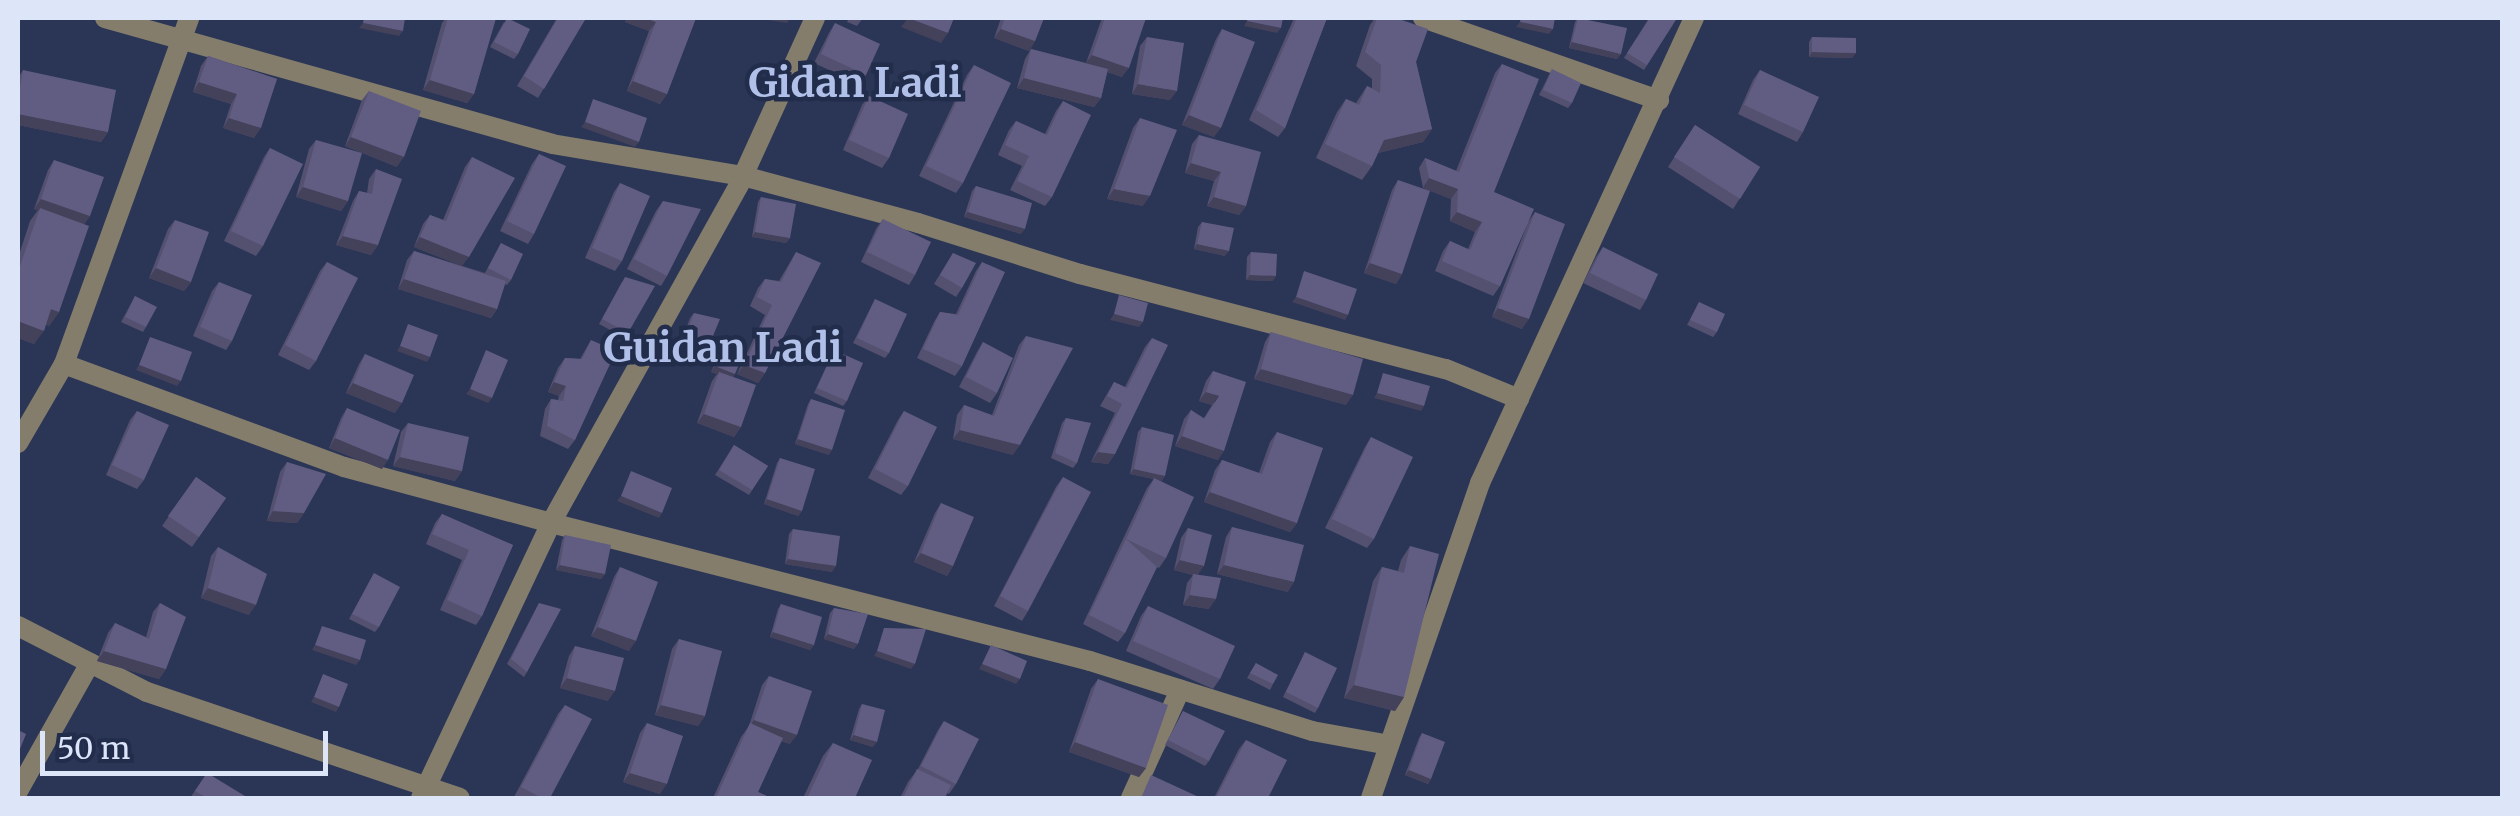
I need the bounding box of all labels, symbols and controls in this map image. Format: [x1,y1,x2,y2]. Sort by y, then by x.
district label: Gidan Ladi [748,59,962,107]
district label: Guidan Ladi [603,324,843,372]
scale bar [45,711,332,773]
text: 50 m [57,729,130,767]

